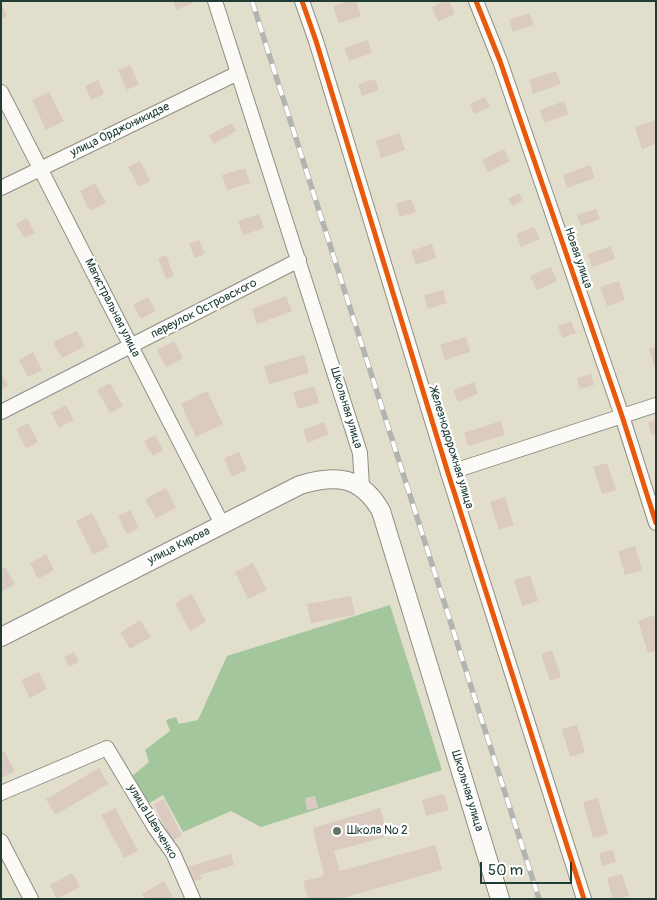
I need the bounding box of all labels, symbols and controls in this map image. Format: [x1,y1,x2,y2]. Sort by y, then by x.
street label: улица Орджоникидзе [68,100,172,160]
street label: Новая улица [561,226,595,290]
street label: Магистральная улица [81,256,143,360]
street label: переулок Островского [149,276,259,342]
street label: Школьная улица [327,366,365,450]
street label: Железнодорожная улица [426,385,476,511]
street label: улица Кирова [145,524,213,568]
street label: Школьная улица [448,749,486,833]
street label: улица Шевченко [124,782,180,862]
place label: Школа № 2 [347,824,408,838]
marker: Школа № 2 [331,825,343,837]
scale bar [482,852,574,884]
text: 50 m [488,861,523,880]

